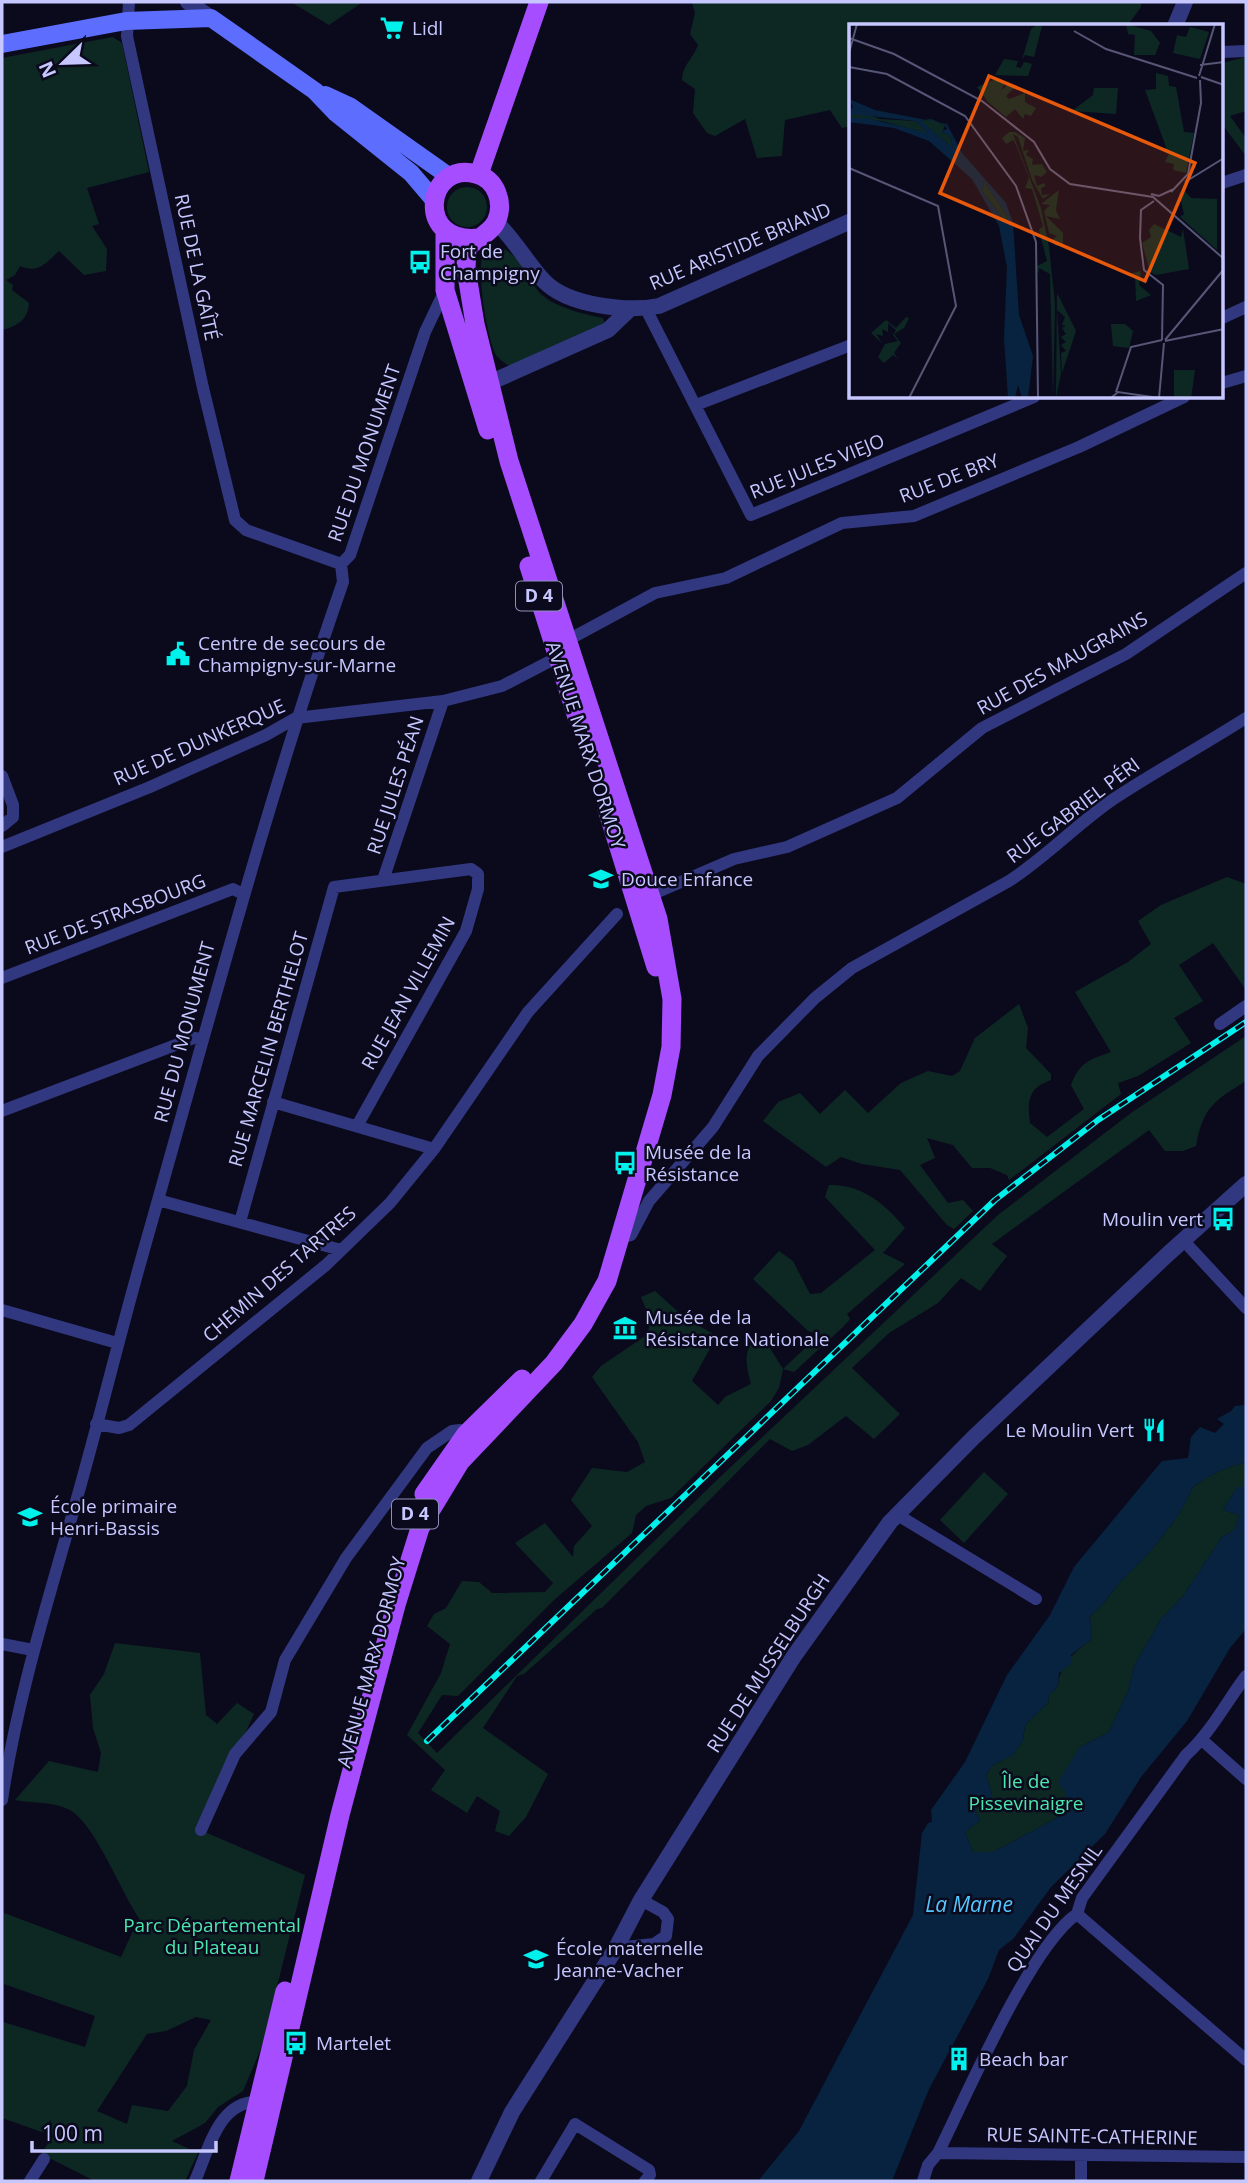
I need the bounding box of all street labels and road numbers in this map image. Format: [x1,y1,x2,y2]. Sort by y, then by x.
street label: RUE DE LA GAÎTÉ [169,191,225,343]
street label: RUE ARISTIDE BRIAND [645,196,835,296]
street label: RUE DU MONUMENT [321,360,407,545]
street label: RUE JULES VIEJO [746,427,888,505]
street label: RUE DE BRY [895,447,1003,509]
road number: D 4 [516,582,562,610]
street label: RUE DES MAUGRAINS [972,605,1152,721]
street label: AVENUE MARX DORMOY [540,638,632,853]
street label: RUE DE DUNKERQUE [109,692,289,792]
street label: RUE JULES PÉAN [360,712,430,858]
street label: RUE GABRIEL PÉRI [1001,751,1145,869]
street label: RUE DE STRASBOURG [21,867,209,961]
street label: RUE JEAN VILLEMIN [355,912,461,1074]
street label: RUE MARCELIN BERTHELOT [222,928,314,1170]
street label: RUE DU MONUMENT [147,938,221,1125]
street label: CHEMIN DES TARTRES [197,1200,361,1348]
road number: D 4 [392,1499,438,1528]
street label: AVENUE MARX DORMOY [330,1553,412,1770]
street label: RUE DE MUSSELBURGH [700,1569,836,1757]
street label: QUAI DU MESNIL [1000,1839,1108,1977]
street label: RUE SAINTE-CATHERINE [986,2121,1198,2151]

